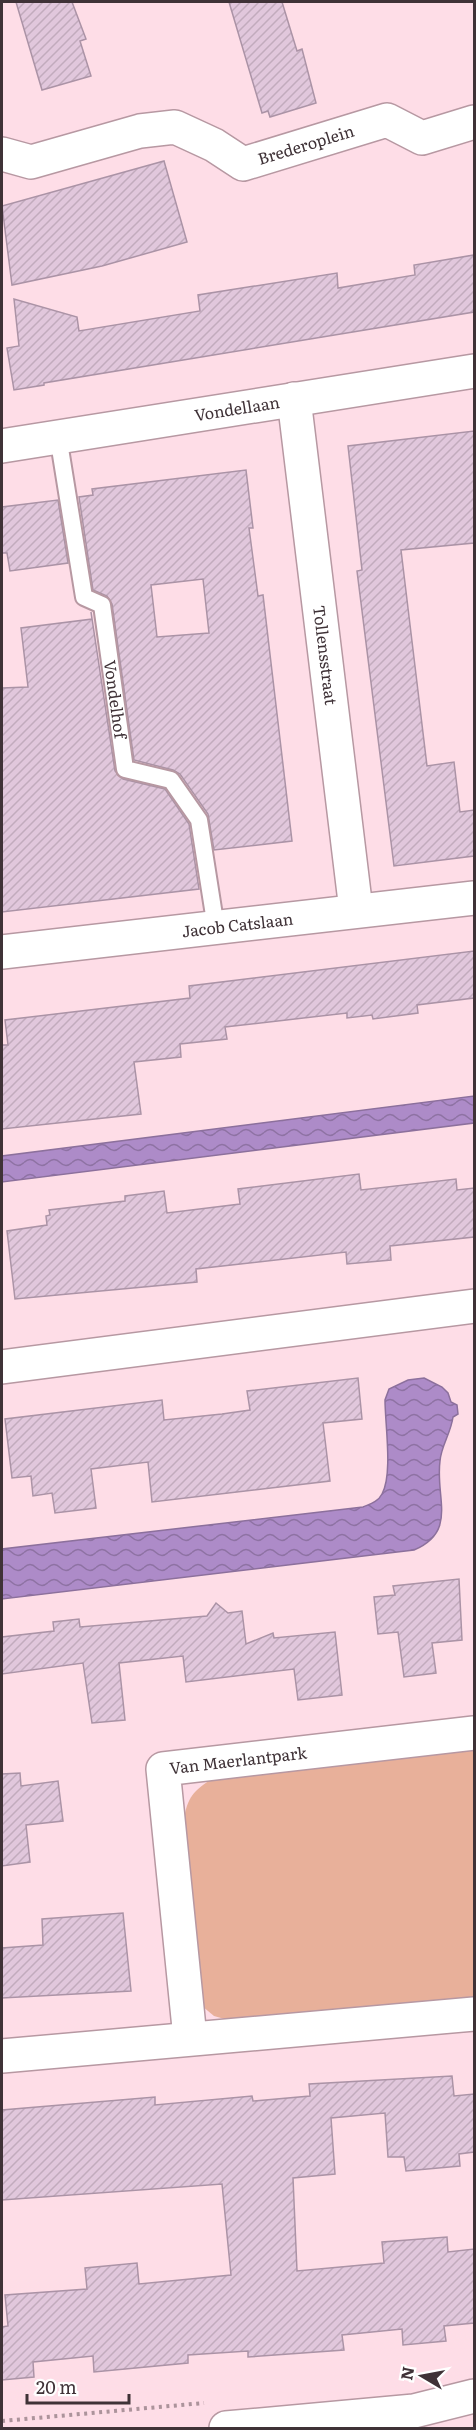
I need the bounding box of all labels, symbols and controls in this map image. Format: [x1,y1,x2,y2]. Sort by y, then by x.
street label: Brederoplein [254,118,357,170]
street label: Vondellaan [192,389,282,426]
street label: Tollensstraat [308,604,344,707]
street label: Vondelhof [99,658,134,742]
street label: Jacob Catslaan [180,906,295,942]
street label: Van Maerlantpark [168,1739,308,1779]
north arrow [392,2346,452,2406]
text: N [393,2365,419,2382]
scale bar [27,2367,129,2405]
text: 20 m [36,2373,77,2400]

